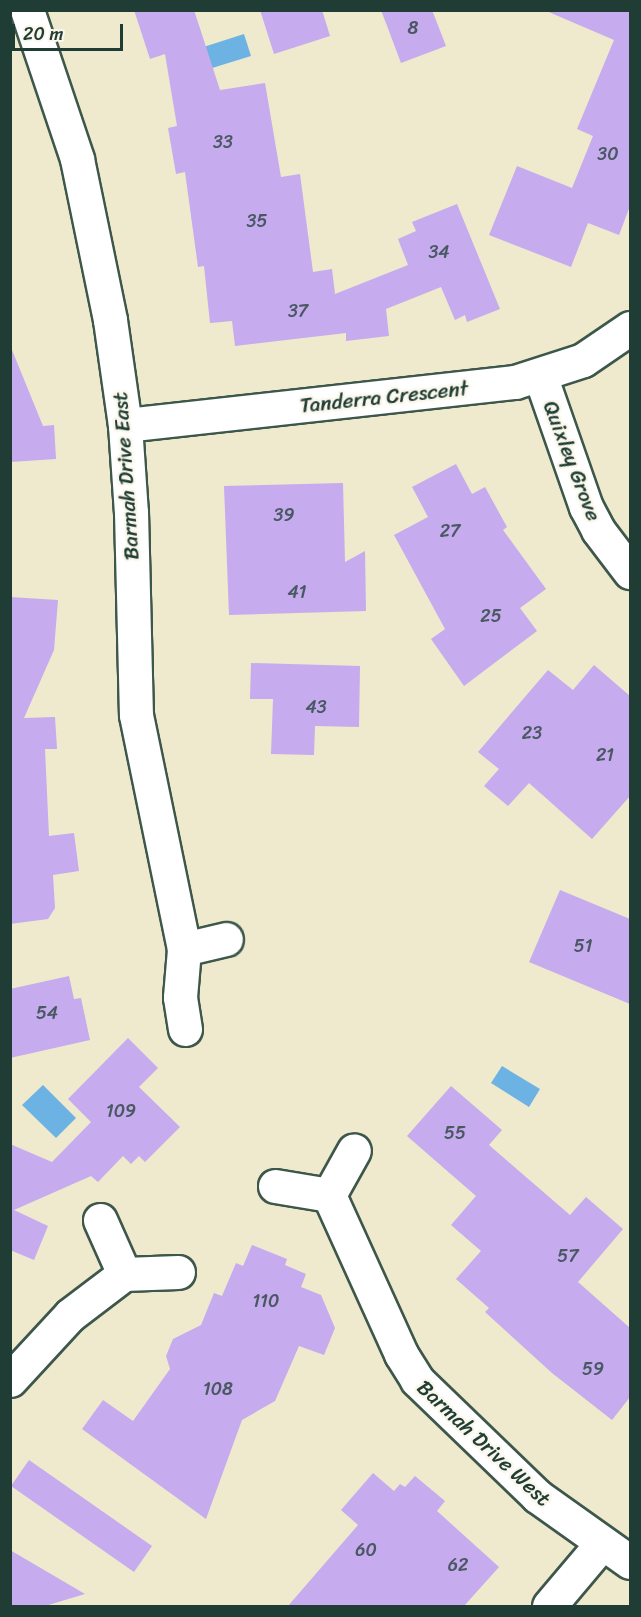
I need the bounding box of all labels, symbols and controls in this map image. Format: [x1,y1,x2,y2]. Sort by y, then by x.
scale bar [15,12,126,50]
house number: 8 [408,17,418,39]
text: 20 m [23,18,63,50]
house number: 33 [213,131,233,153]
house number: 30 [597,143,619,165]
house number: 35 [247,210,267,232]
house number: 34 [428,241,450,263]
house number: 37 [288,300,308,322]
street label: Tanderra Crescent [298,376,470,418]
street label: Barmah Drive East [108,391,144,561]
street label: Quixley Grove [538,397,606,525]
house number: 39 [274,504,294,526]
house number: 27 [440,520,460,542]
house number: 41 [288,581,306,603]
house number: 25 [480,605,502,627]
house number: 43 [305,696,327,718]
house number: 23 [522,722,542,744]
house number: 21 [596,744,614,766]
house number: 51 [574,935,592,957]
house number: 54 [36,1002,58,1024]
house number: 109 [106,1100,136,1122]
house number: 55 [444,1122,466,1144]
house number: 57 [557,1245,579,1267]
house number: 110 [253,1290,279,1312]
house number: 59 [582,1358,604,1380]
street label: Barmah Drive West [412,1374,556,1512]
house number: 108 [203,1378,233,1400]
house number: 60 [355,1539,377,1561]
house number: 62 [448,1554,468,1576]

